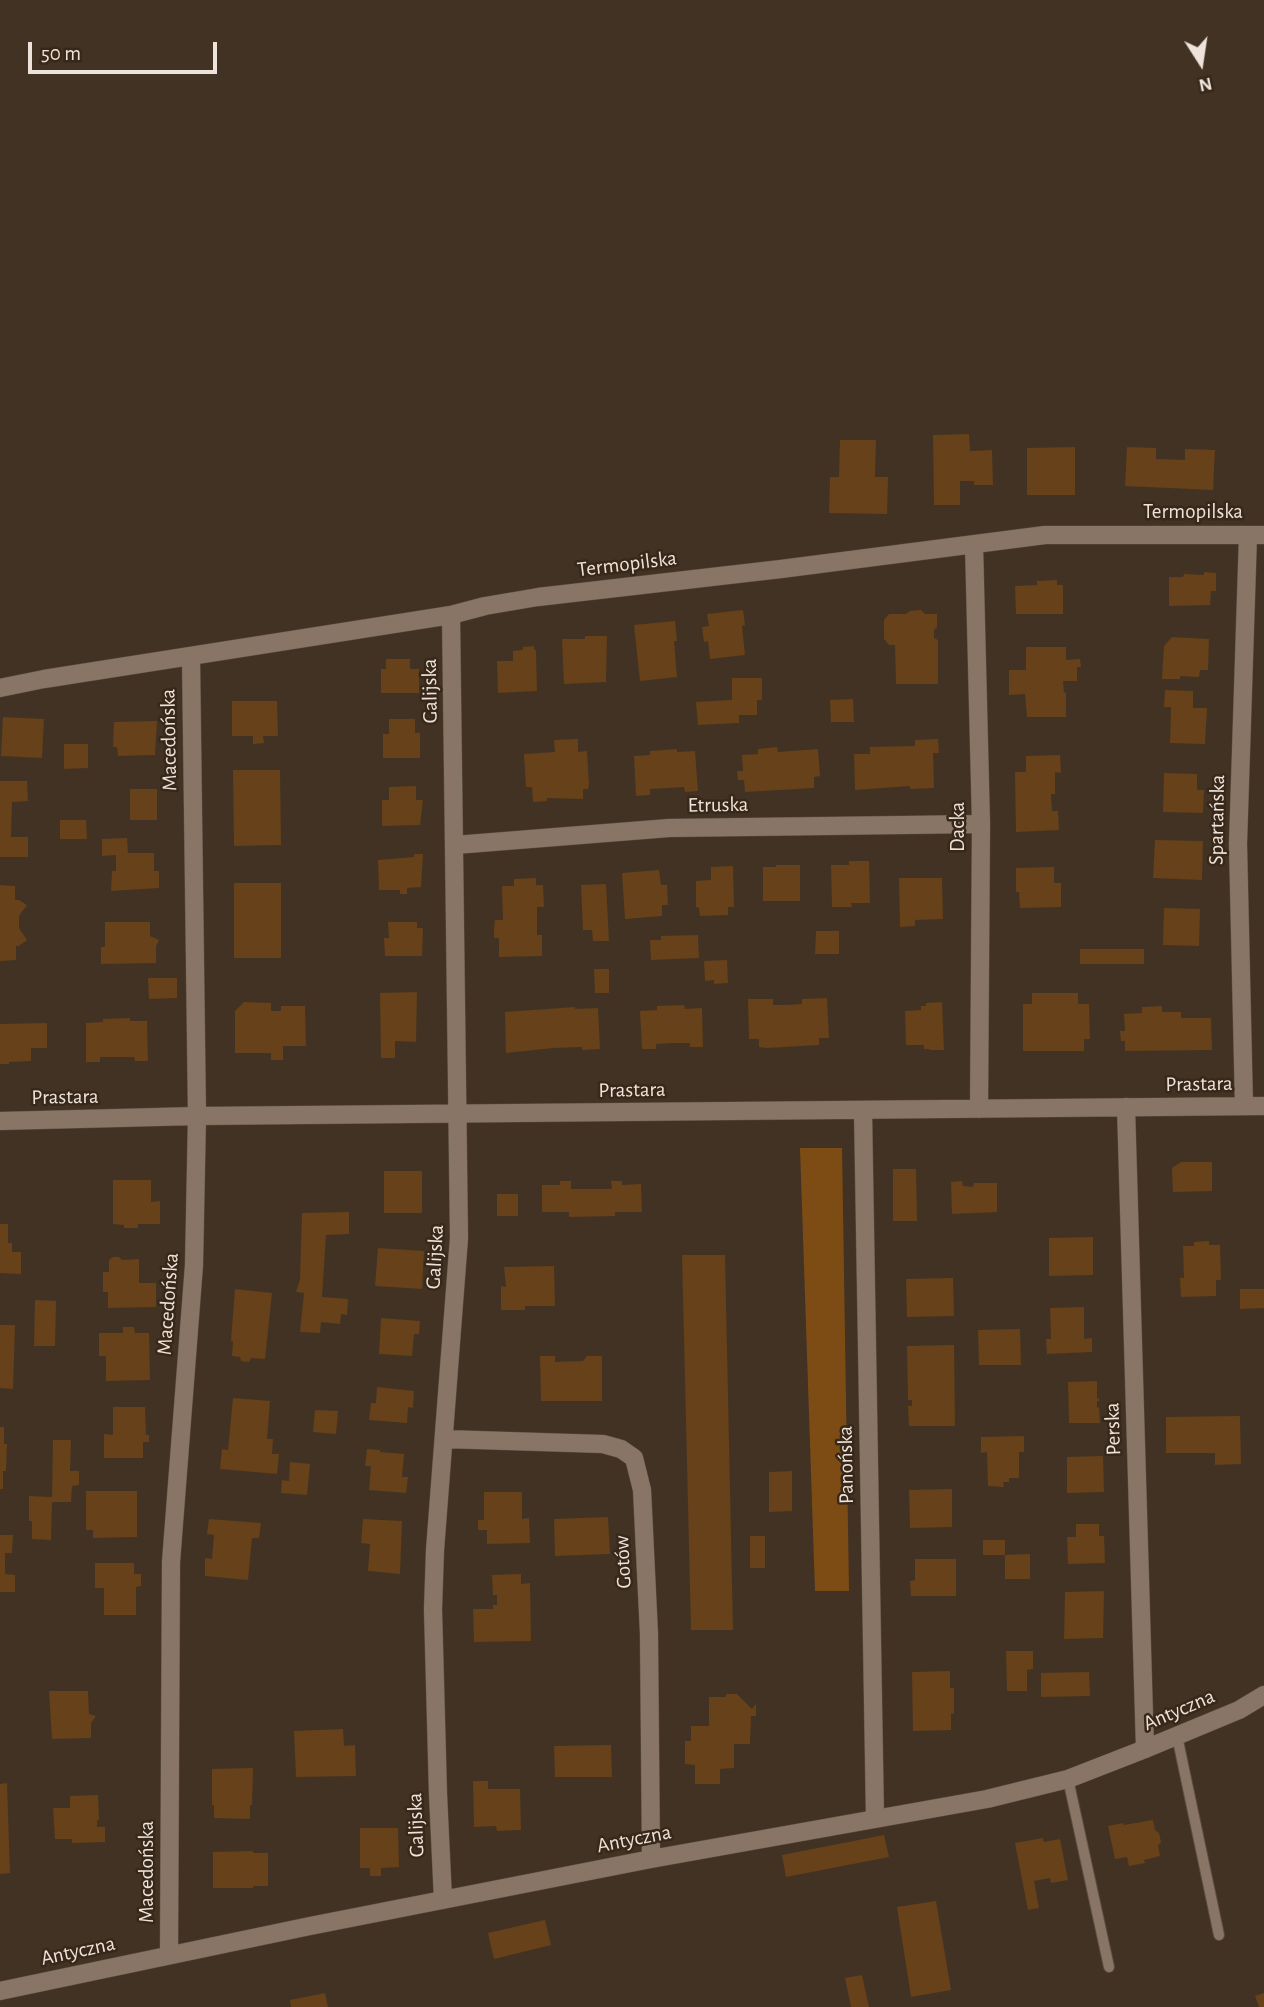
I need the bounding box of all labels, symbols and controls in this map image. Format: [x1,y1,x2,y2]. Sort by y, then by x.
scale bar [32,28,220,72]
north arrow [1166,28,1236,98]
text: 50 m [41,43,81,64]
text: N [1197,73,1214,95]
street label: Termopilska [1143,499,1243,525]
street label: Termopilska [576,545,678,583]
street label: Galijska [417,659,443,723]
street label: Macedońska [156,689,182,791]
street label: Spartańska [1204,775,1230,865]
street label: Etruska [688,792,748,818]
street label: Dacka [945,802,971,852]
street label: Prastara [1165,1071,1233,1097]
street label: Prastara [598,1077,666,1103]
street label: Prastara [31,1084,99,1110]
street label: Galijska [421,1224,449,1290]
street label: Macedońska [152,1252,184,1356]
street label: Perska [1099,1402,1127,1456]
street label: Panońska [833,1426,859,1504]
street label: Gotów [609,1535,637,1589]
street label: Antyczna [1139,1684,1219,1736]
street label: Galijska [402,1792,430,1858]
street label: Antyczna [595,1819,673,1859]
street label: Macedońska [134,1821,160,1923]
street label: Antyczna [38,1931,118,1971]

